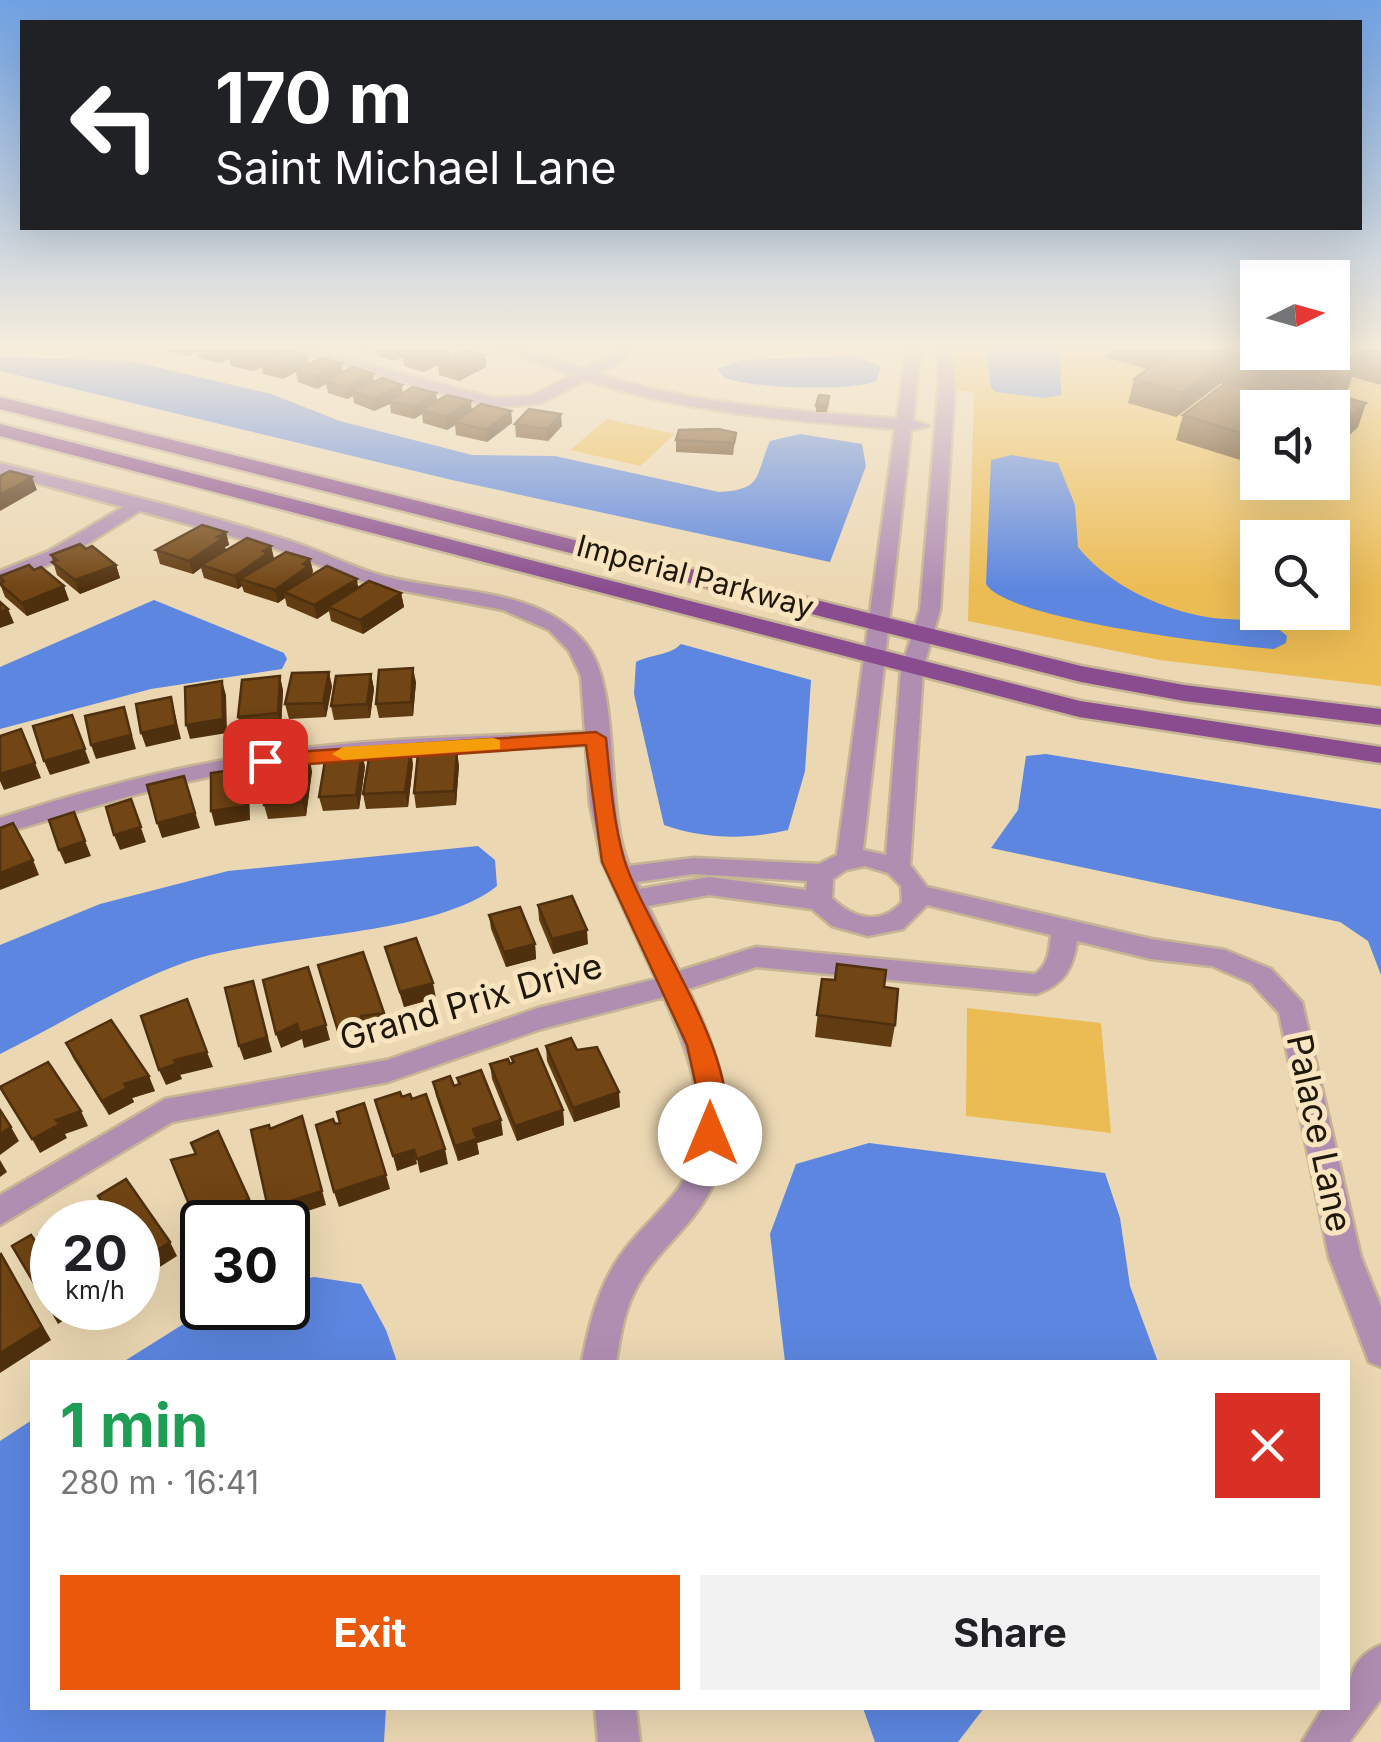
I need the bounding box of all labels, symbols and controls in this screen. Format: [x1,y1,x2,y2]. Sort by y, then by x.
text: 170 m [215,55,412,140]
icon: left [50,60,180,190]
text: Saint Michael Lane [215,140,616,195]
north arrow [1240,260,1350,370]
map controls [1240,260,1350,630]
button: sound [1240,390,1350,500]
button: search [1240,520,1350,630]
street label: Imperial Parkway [573,527,818,625]
pin [223,719,308,804]
icon: arrive [238,734,293,789]
street label: Grand Prix Drive [335,943,607,1059]
street label: Palace Lane [1279,1030,1361,1235]
position arrow [658,1082,762,1186]
speed limit sign: 30 [180,1200,310,1330]
text: 20 [62,1223,128,1283]
text: km/h [65,1275,125,1305]
text: 1 min [60,1389,208,1461]
button: close [1215,1393,1320,1498]
text: 280 m · 16:41 [60,1463,259,1502]
button: Exit [60,1575,680,1690]
button: Share [700,1575,1320,1690]

